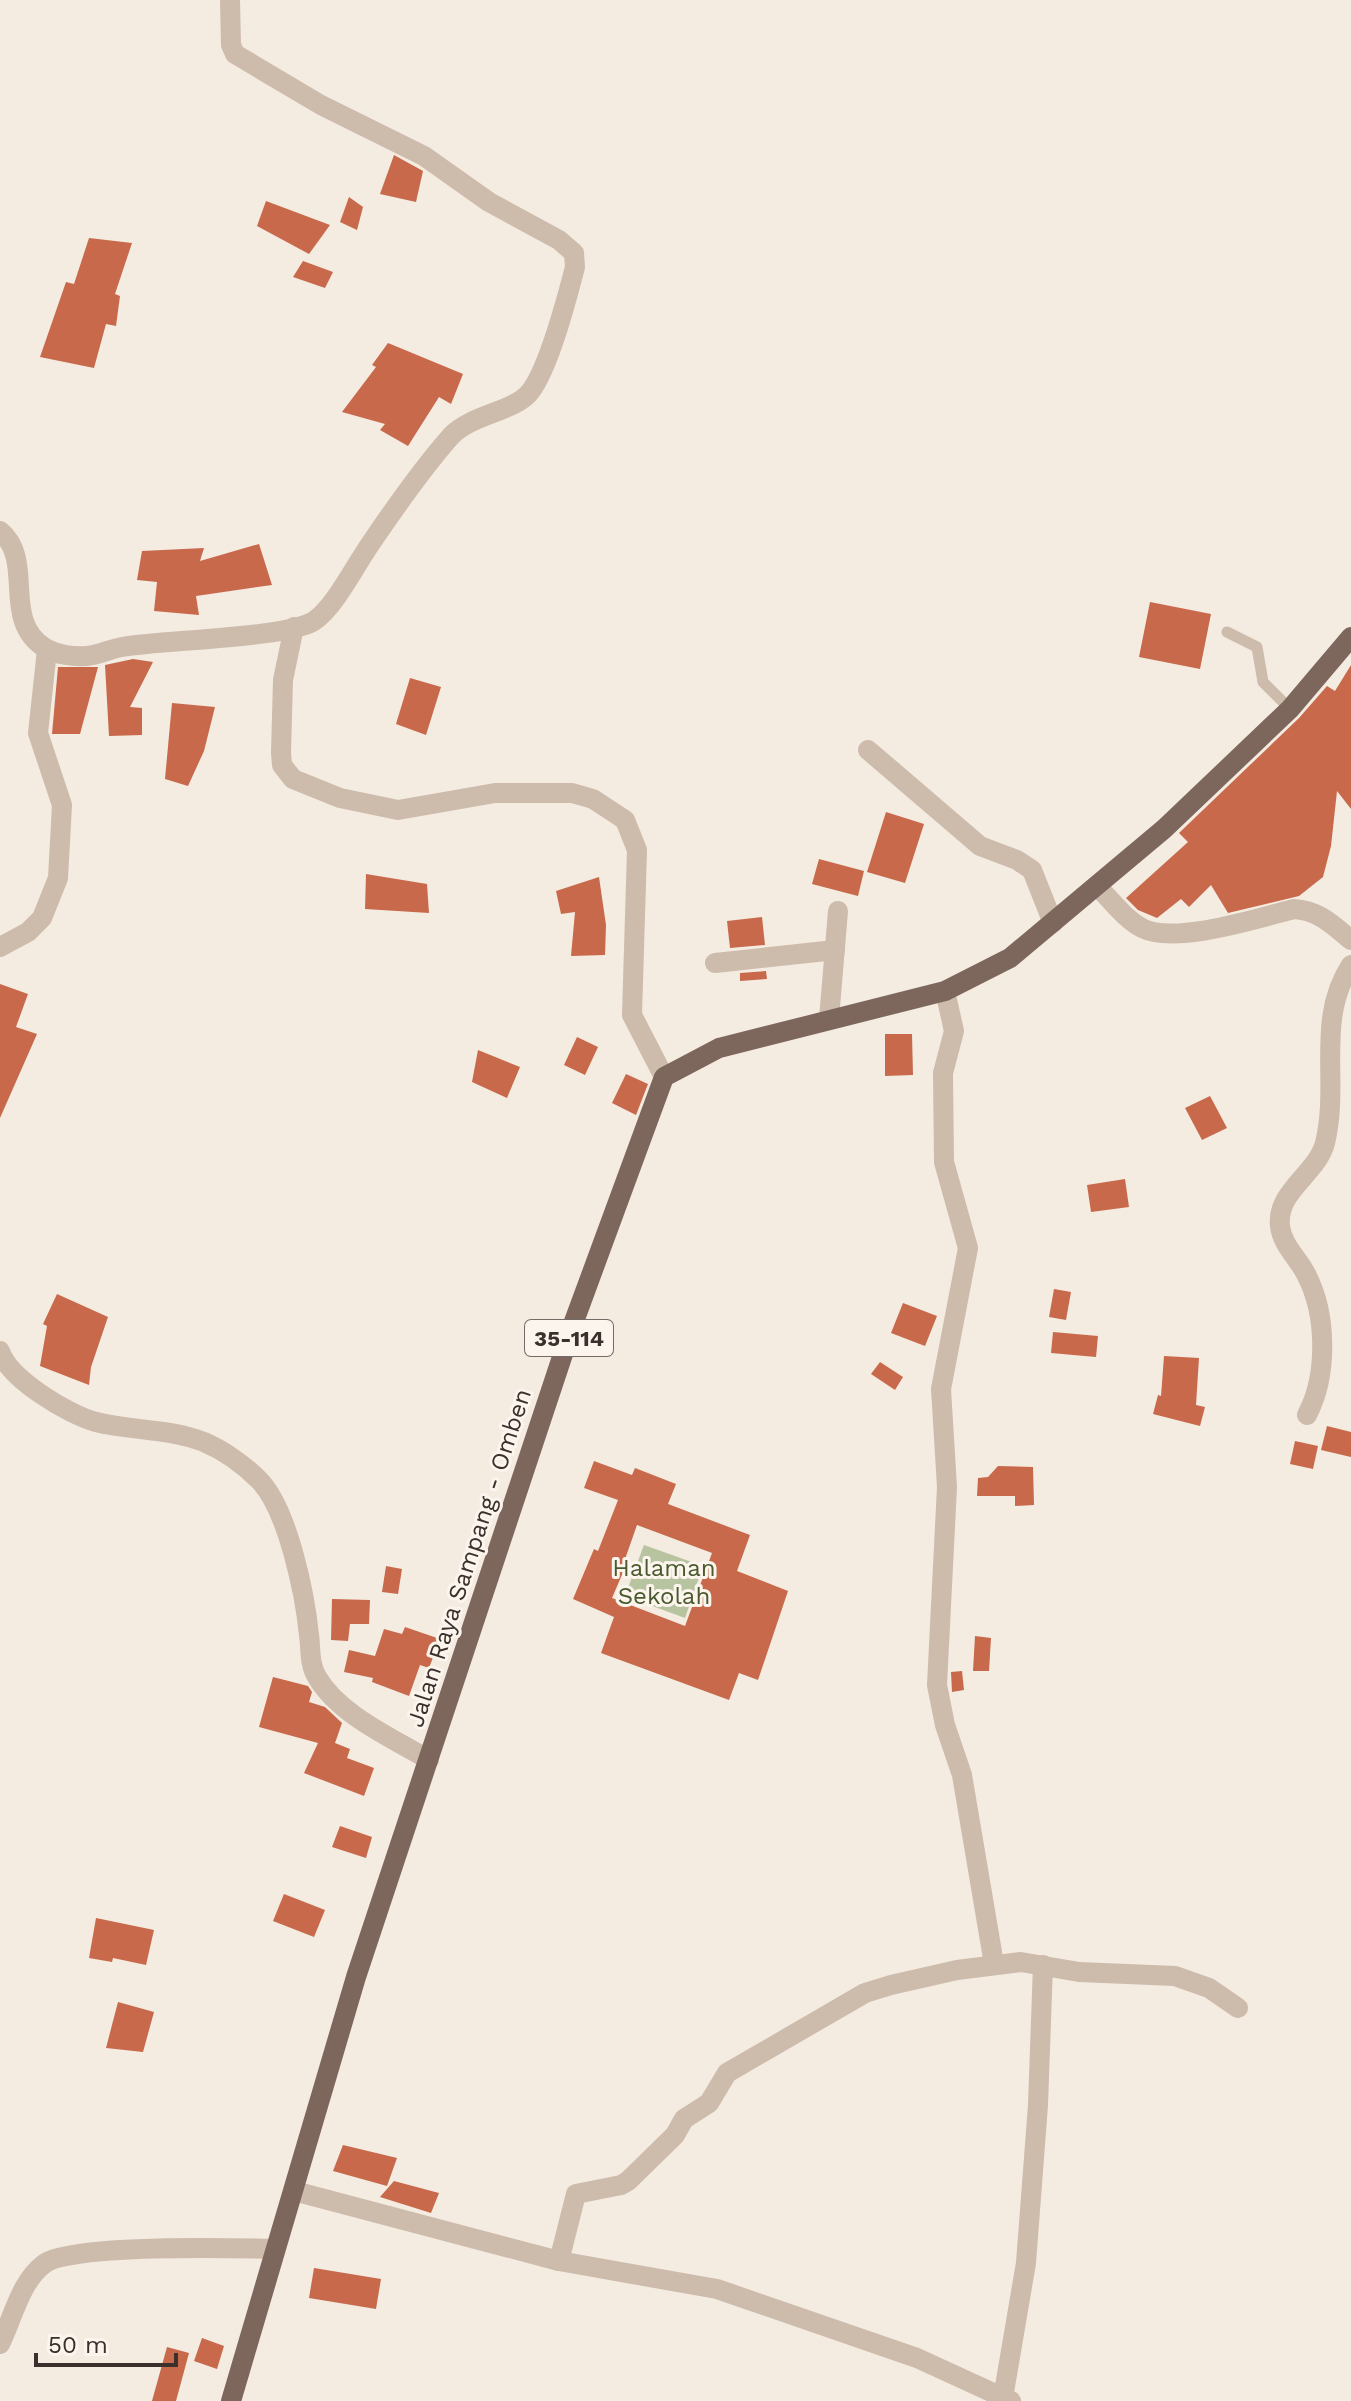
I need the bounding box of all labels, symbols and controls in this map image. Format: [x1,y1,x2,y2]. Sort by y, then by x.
road number: 35-114 [525,1320,613,1356]
street label: Jalan Raya Sampang - Omben [401,1385,537,1731]
park label: Halaman Sekolah [612,1554,716,1610]
scale bar [36,2317,176,2367]
text: 50 m [48,2331,108,2359]

